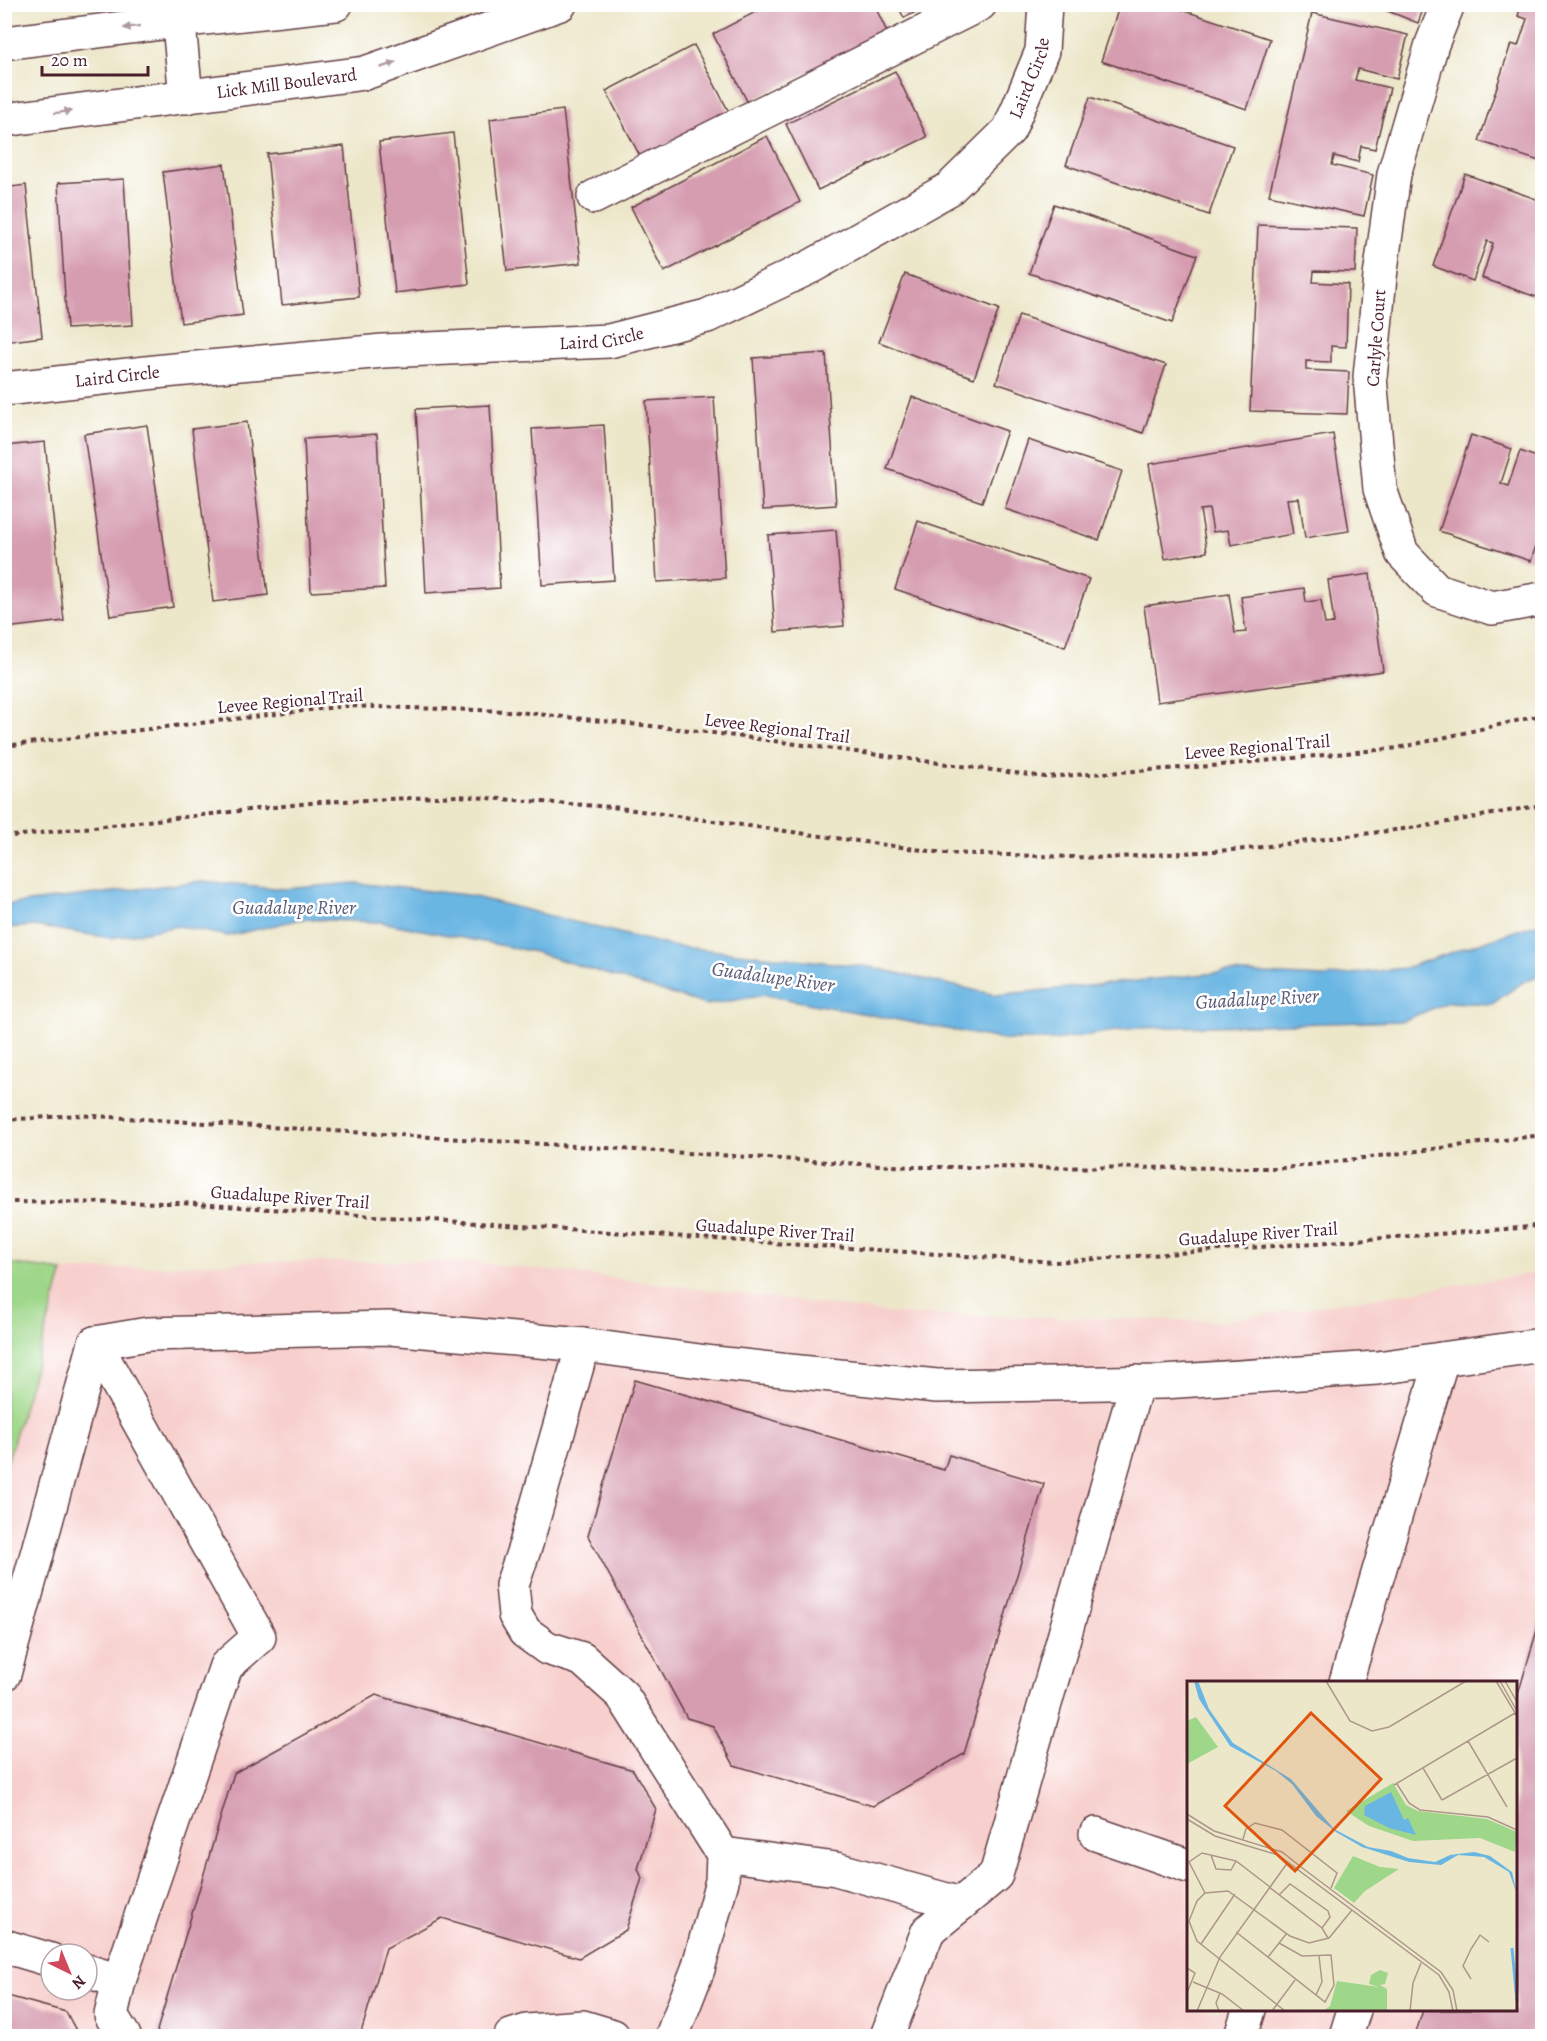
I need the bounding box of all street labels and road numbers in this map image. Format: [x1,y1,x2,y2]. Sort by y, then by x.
street label: Laird Circle [1003,37,1055,122]
street label: Lick Mill Boulevard [215,62,359,104]
street label: Carlyle Court [1361,289,1391,387]
street label: Laird Circle [559,321,646,355]
street label: Laird Circle [74,360,161,393]
street label: Levee Regional Trail [216,683,364,719]
street label: Levee Regional Trail [703,707,852,749]
street label: Levee Regional Trail [1183,729,1331,765]
street label: Guadalupe River Trail [210,1179,371,1215]
street label: Guadalupe River Trail [695,1212,856,1248]
street label: Guadalupe River Trail [1178,1216,1339,1252]

